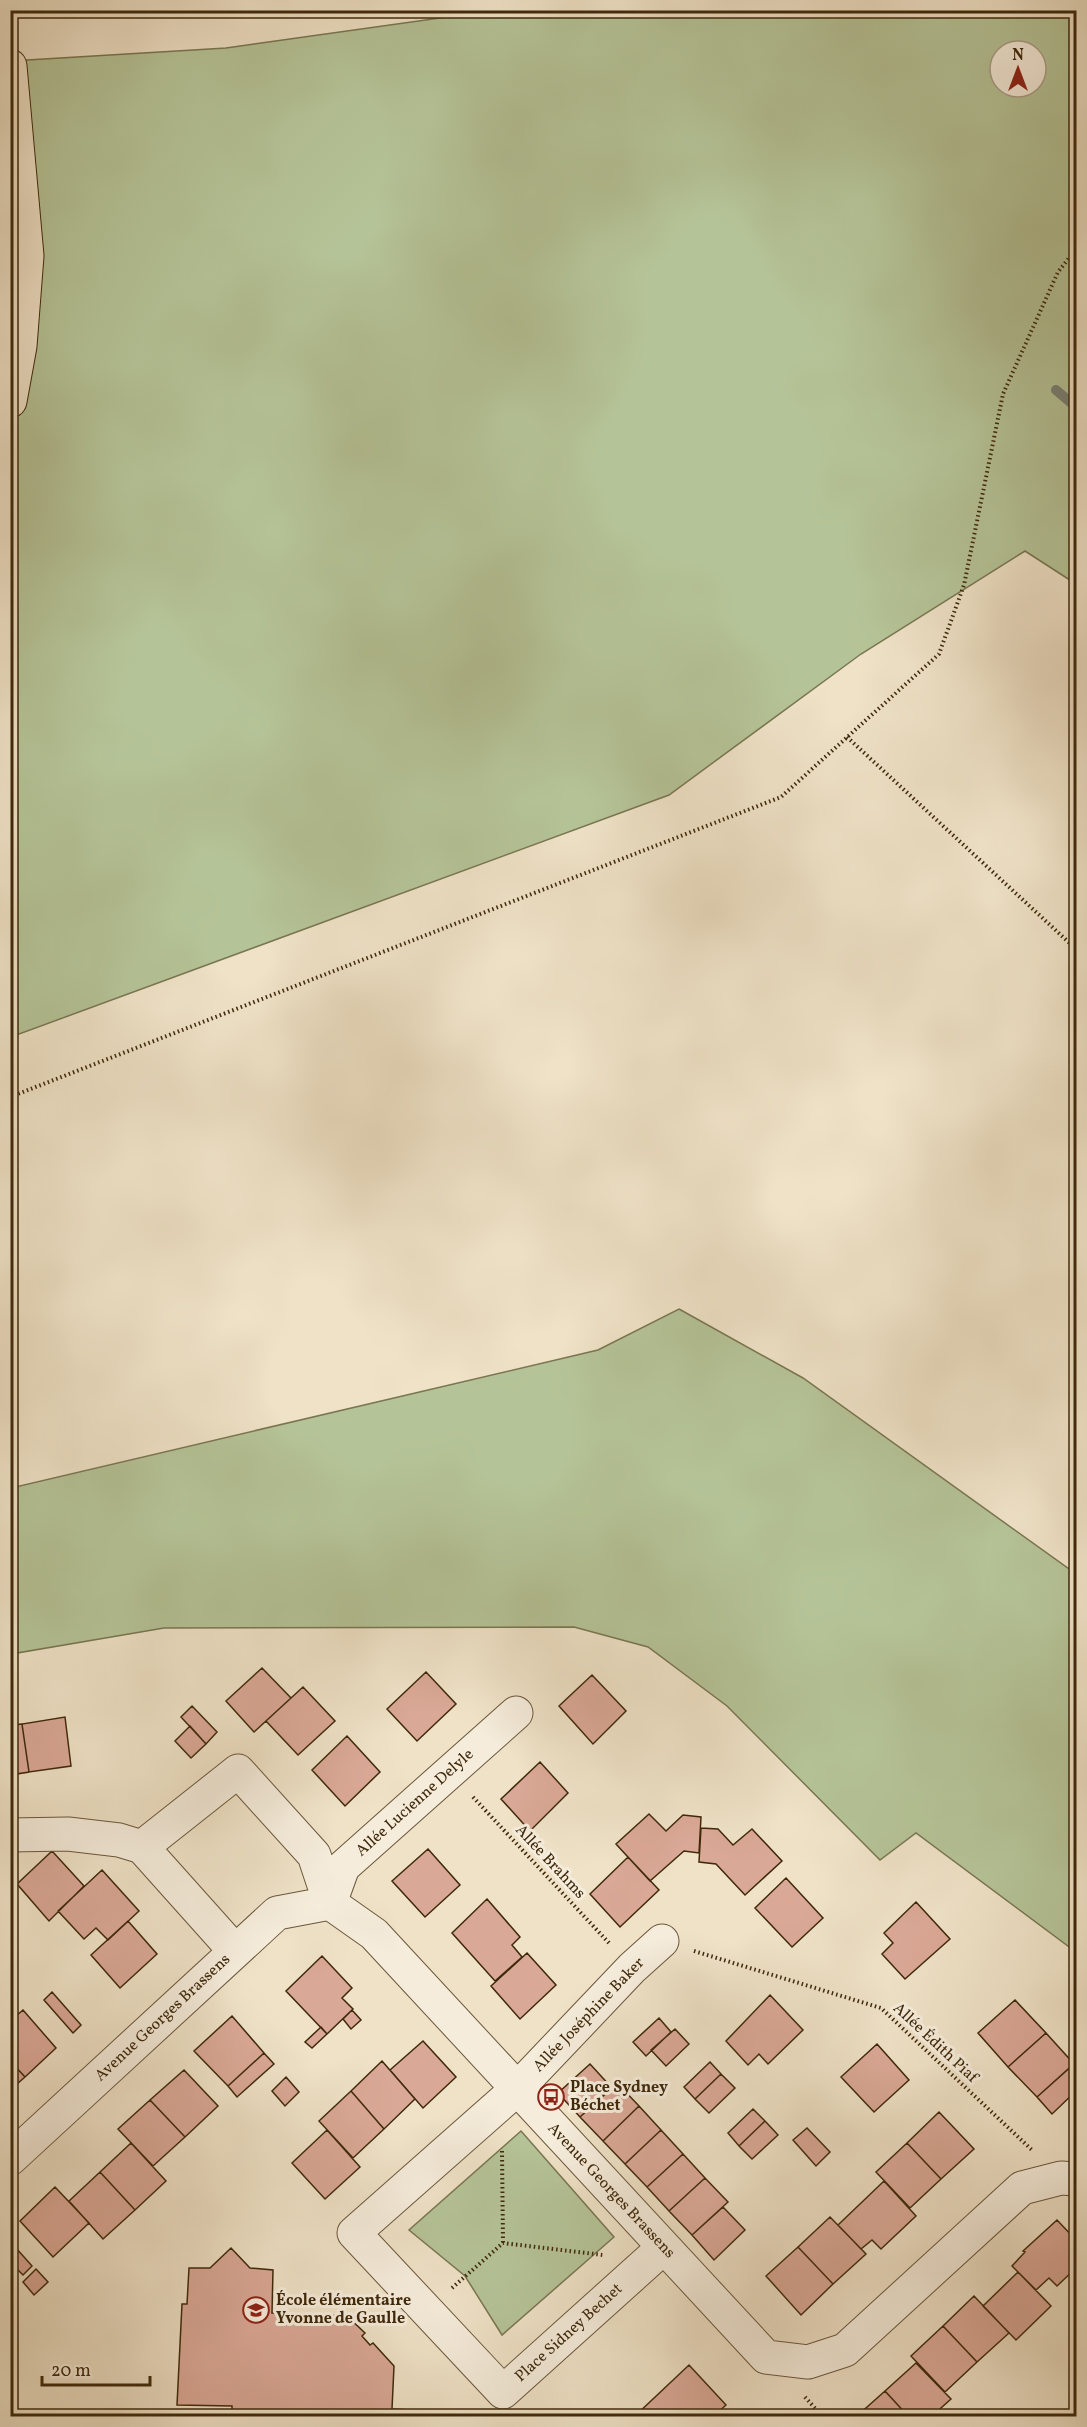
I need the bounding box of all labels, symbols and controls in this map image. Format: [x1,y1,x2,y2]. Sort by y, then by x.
north arrow [988,39,1048,99]
text: N [1012,45,1024,67]
street label: Allée Lucienne Delyle [351,1744,479,1862]
street label: Allée Brahms [510,1820,590,1904]
street label: Avenue Georges Brassens [90,1949,236,2087]
street label: Allée Joséphine Baker [528,1953,650,2077]
street label: Allée Édith Piaf [888,1998,983,2089]
place label: Place Sydney Béchet [570,2077,668,2117]
bus stop icon: Place Sydney Béchet [536,2082,566,2112]
street label: Avenue Georges Brassens [542,2118,680,2264]
street label: Place Sidney Bechet [510,2278,628,2387]
place label: École élémentaire Yvonne de Gaulle [276,2290,411,2330]
school or university icon: École élémentaire Yvonne de Gaulle [241,2295,271,2325]
scale bar [42,2349,150,2387]
text: 20 m [51,2359,91,2384]

